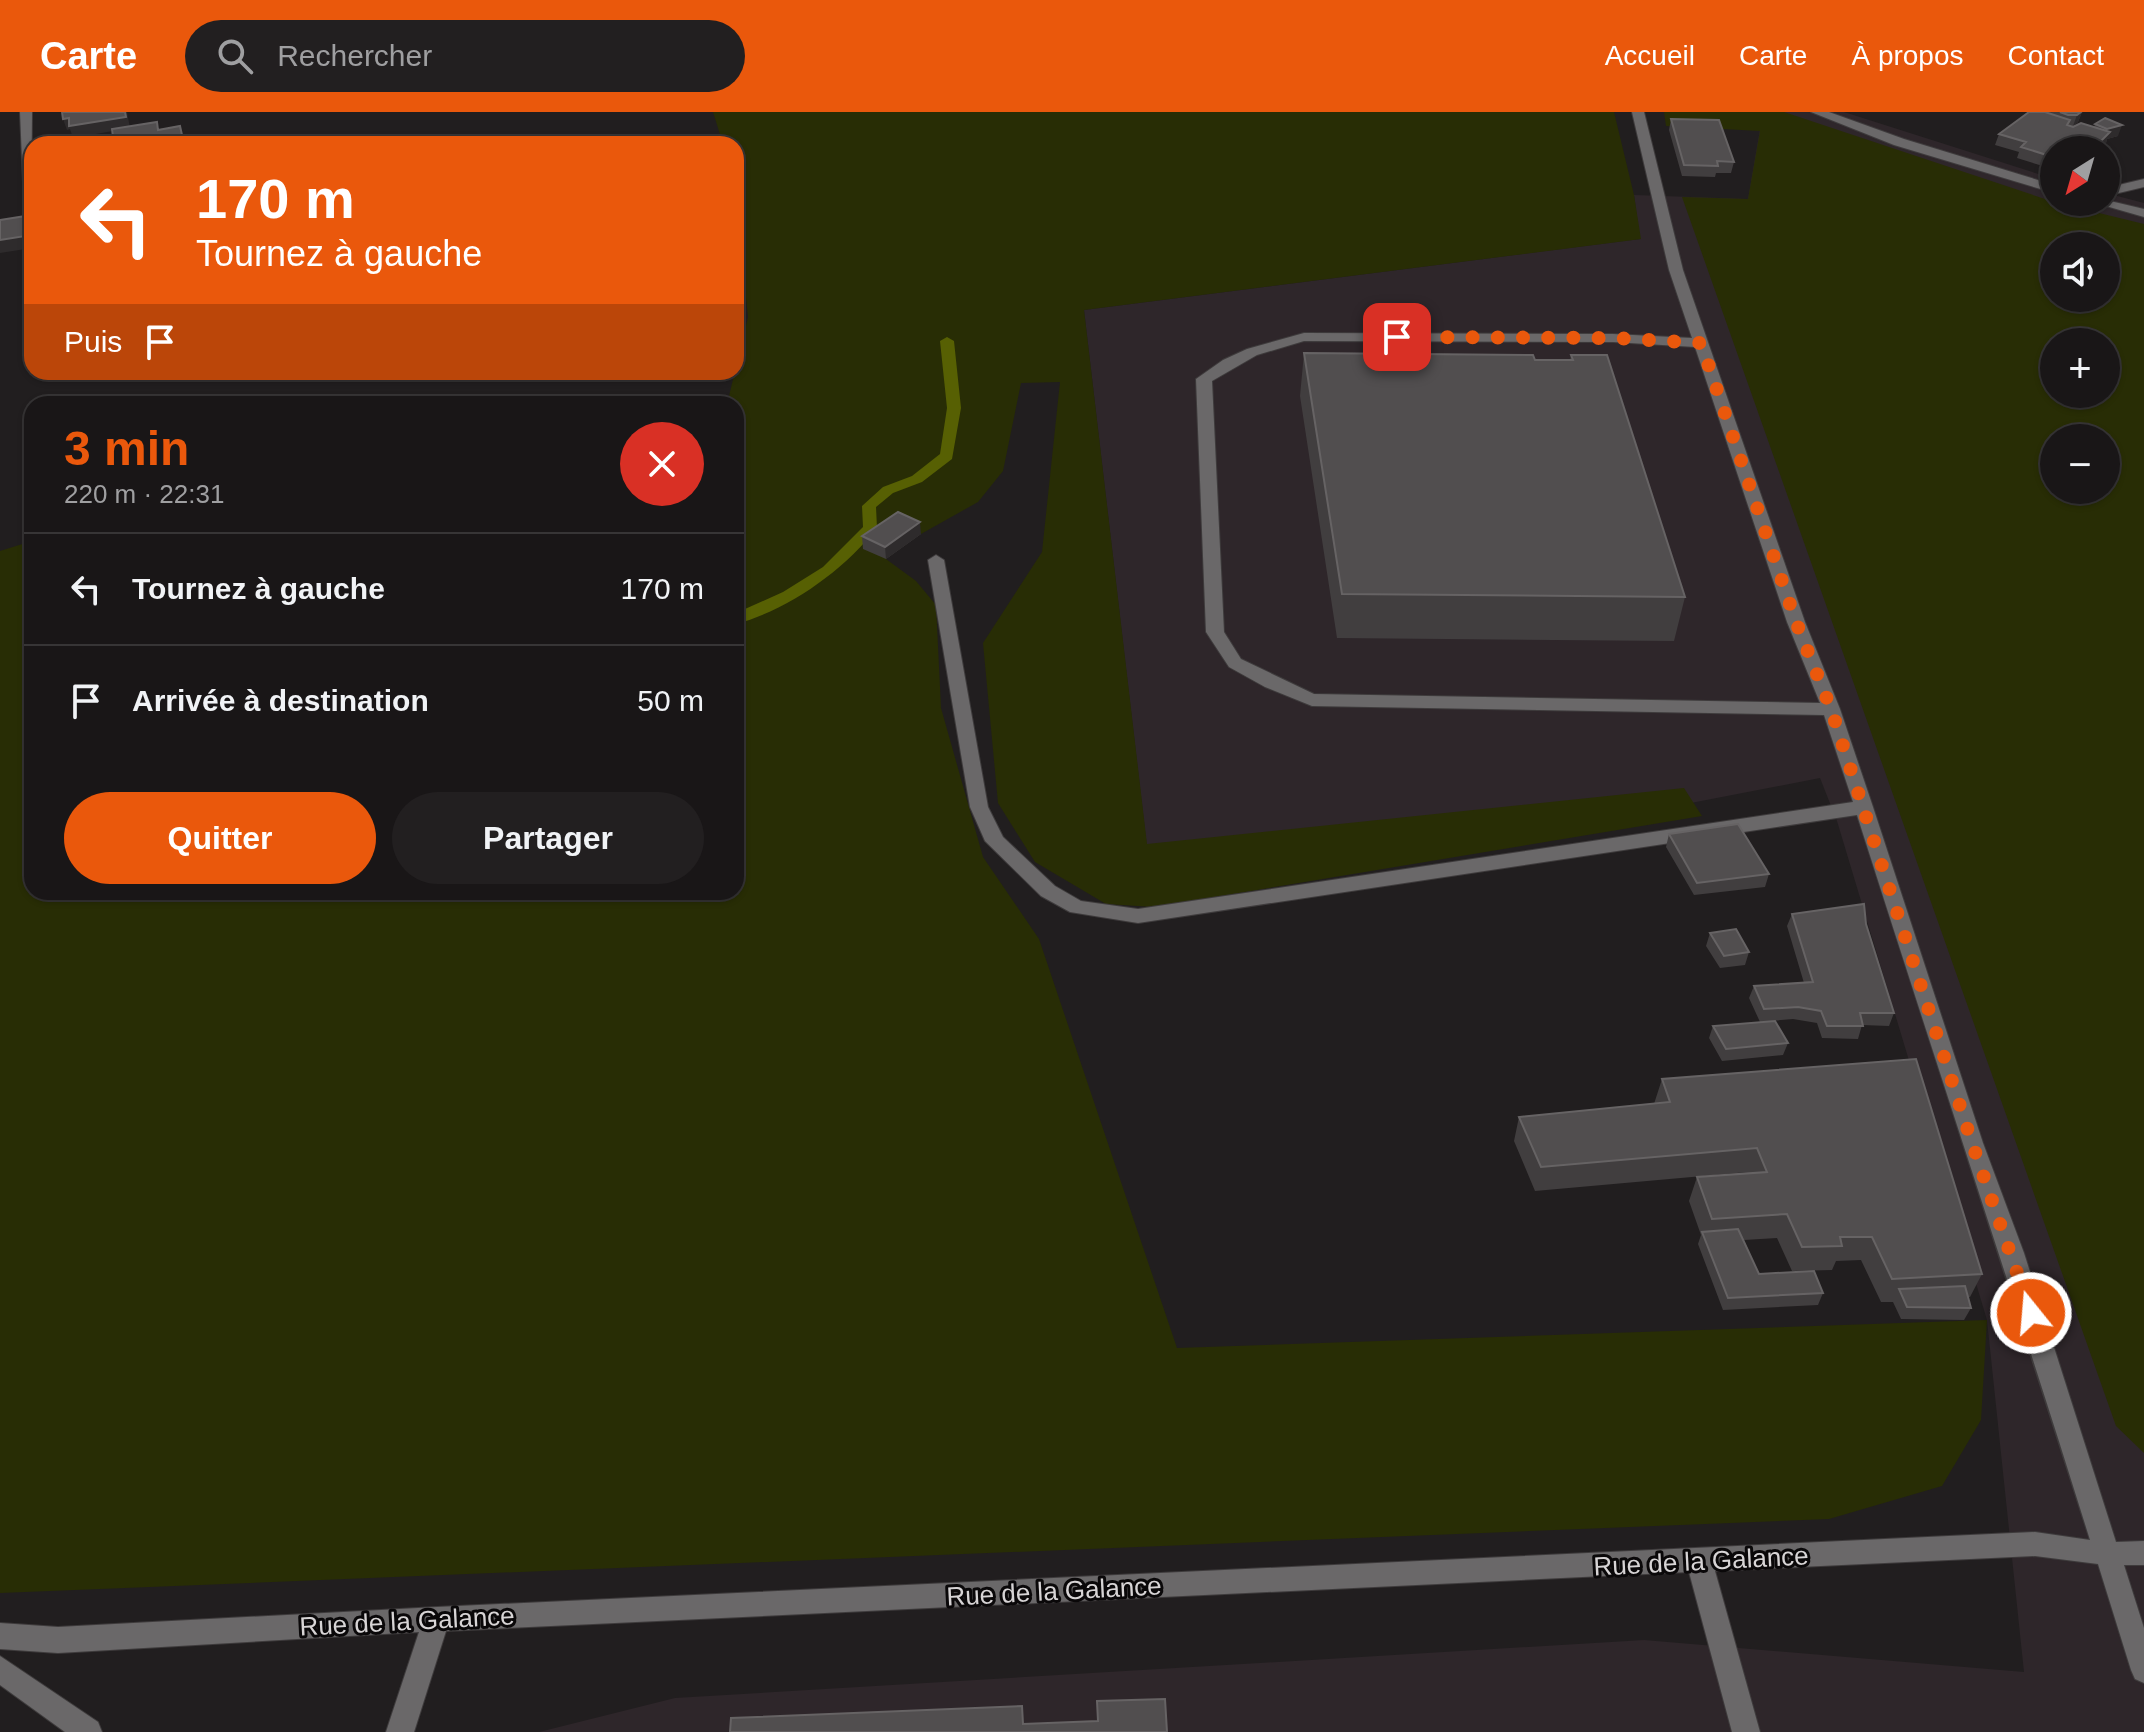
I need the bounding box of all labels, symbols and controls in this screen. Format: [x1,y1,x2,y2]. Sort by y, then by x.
search box [185,20,745,92]
icon: search [213,34,257,78]
text: Carte [40,35,137,77]
text: Rechercher [277,39,432,72]
text: Accueil [1605,40,1695,71]
text: Carte [1739,40,1807,71]
text: À propos [1851,40,1964,71]
text: Contact [2008,40,2104,71]
north arrow [2040,136,2120,216]
map controls [2040,136,2120,504]
text: 170 m [196,167,355,230]
icon: left [64,168,168,272]
button: sound [2040,232,2120,312]
text: Tournez à gauche [196,233,482,274]
pin [1363,303,1431,371]
icon: arrive [1375,315,1419,359]
icon: arrive [138,320,182,364]
text: Puis [64,325,122,358]
button: + [2040,328,2120,408]
text: 3 min [64,422,189,475]
button: close [620,422,704,506]
button: − [2040,424,2120,504]
text: 220 m · 22:31 [64,479,224,509]
icon: left [64,567,108,611]
text: Tournez à gauche [132,572,385,605]
text: 170 m [621,572,704,605]
icon: arrive [64,679,108,723]
text: Arrivée à destination [132,684,429,717]
text: 50 m [637,684,704,717]
button: Quitter [64,792,376,884]
button: Partager [392,792,704,884]
position arrow [1989,1271,2073,1355]
street label: Rue de la Galance [1593,1540,1809,1582]
street label: Rue de la Galance [946,1570,1162,1612]
street label: Rue de la Galance [299,1600,515,1642]

